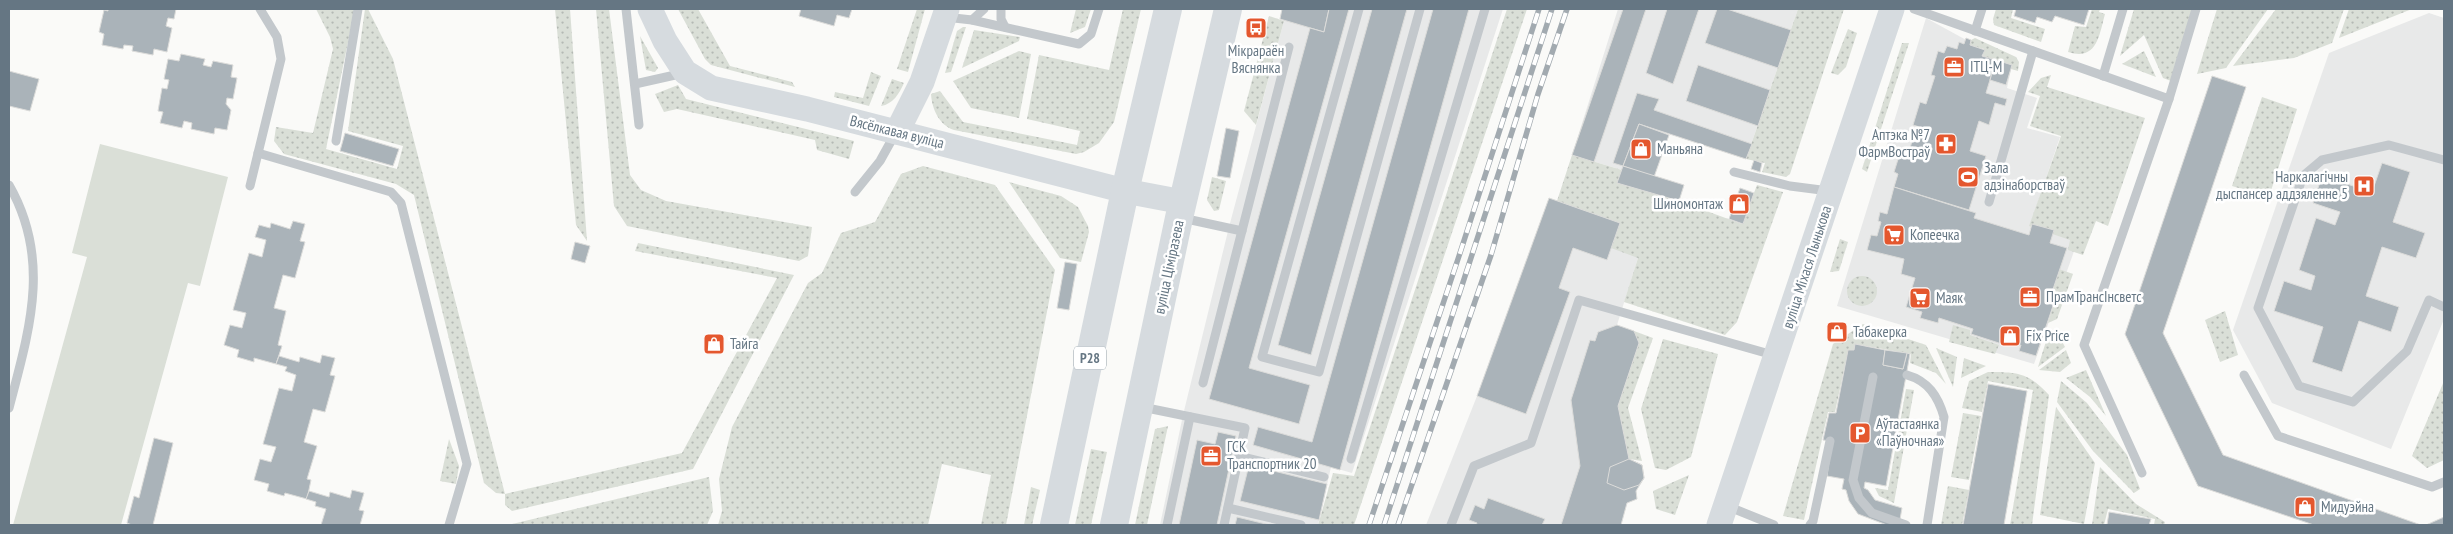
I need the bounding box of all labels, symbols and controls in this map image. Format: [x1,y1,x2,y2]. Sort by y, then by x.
bus stop icon: Мікрараён Вяснянка [1244,16,1268,40]
place label: Мікрараён Вяснянка [1228,41,1284,77]
office icon: ІТЦ-М [1942,55,1966,79]
place label: ІТЦ-М [1970,57,2002,76]
street label: Вясёлкавая вуліца [848,111,946,152]
place label: Аптэка №7 ФармВостраў [1858,125,1930,161]
pharmacy icon: Аптэка №7 ФармВостраў [1934,132,1958,156]
shop icon: Маньяна [1629,137,1653,161]
place label: Маньяна [1657,139,1703,158]
place label: Зала адзінаборстваў [1984,158,2065,194]
sports icon: Зала адзінаборстваў [1956,165,1980,189]
place label: Наркалагічны дыспансер аддзяленне 5 [2216,167,2348,203]
hospital icon: Наркалагічны дыспансер аддзяленне 5 [2352,174,2376,198]
shop icon: Шиномонтаж [1727,192,1751,216]
place label: Шиномонтаж [1653,194,1724,213]
street label: вуліца Міхася Лынькова [1778,203,1835,331]
street label: вуліца Ціміразева [1149,218,1188,315]
supermarket icon: Копеечка [1882,223,1906,247]
place label: Копеечка [1910,225,1960,244]
office icon: ПрамТрансІнсветс [2018,285,2042,309]
supermarket icon: Маяк [1908,286,1932,310]
place label: ПрамТрансІнсветс [2046,287,2142,306]
place label: Маяк [1936,288,1963,307]
shop icon: Табакерка [1825,320,1849,344]
place label: Табакерка [1853,322,1907,341]
shop icon: Fix Price [1998,324,2022,348]
place label: Fix Price [2026,326,2069,345]
shop icon: Тайга [702,332,726,356]
place label: Тайга [730,334,758,353]
road number: Р28 [1074,346,1106,369]
place label: Аўтастаянка «Паўночная» [1876,414,1945,450]
parking icon: Аўтастаянка «Паўночная» [1848,421,1872,445]
place label: ГСК Транспортник 20 [1227,437,1317,473]
office icon: ГСК Транспортник 20 [1199,444,1223,468]
shop icon: Мидуэйна [2293,495,2317,519]
place label: Мидуэйна [2321,497,2374,516]

